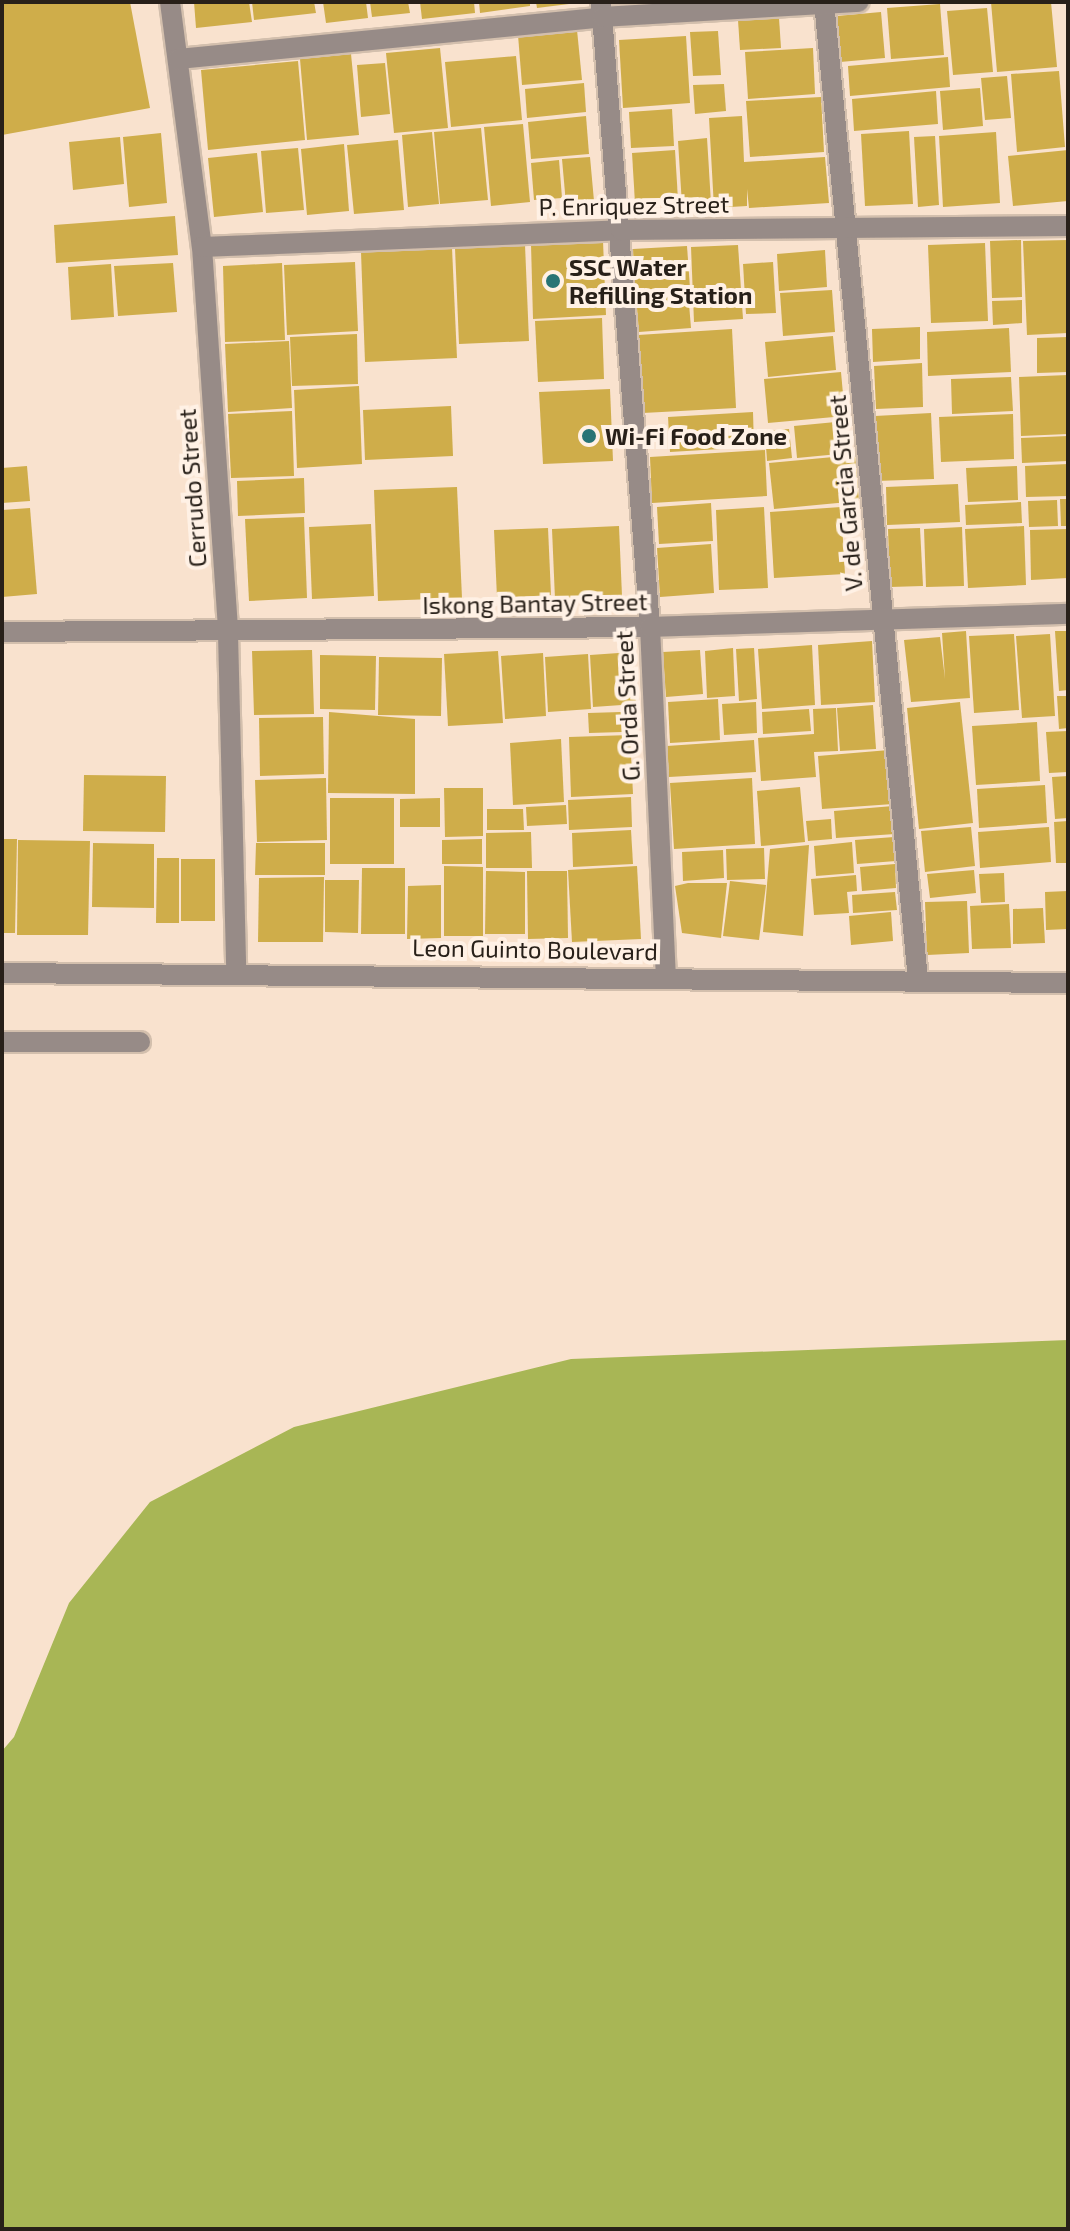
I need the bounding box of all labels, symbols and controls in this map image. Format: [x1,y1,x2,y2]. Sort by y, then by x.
street label: P. Enriquez Street [538,189,730,221]
place label: SSC Water Refilling Station [569,253,752,309]
marker: SSC Water Refilling Station [544,272,562,290]
street label: V. de Garcia Street [822,394,868,592]
street label: Cerrudo Street [172,408,212,568]
place label: Wi-Fi Food Zone [605,422,787,450]
marker: Wi-Fi Food Zone [580,427,598,445]
street label: Iskong Bantay Street [422,587,648,619]
street label: G. Orda Street [609,630,645,782]
street label: Leon Guinto Boulevard [412,932,658,966]

